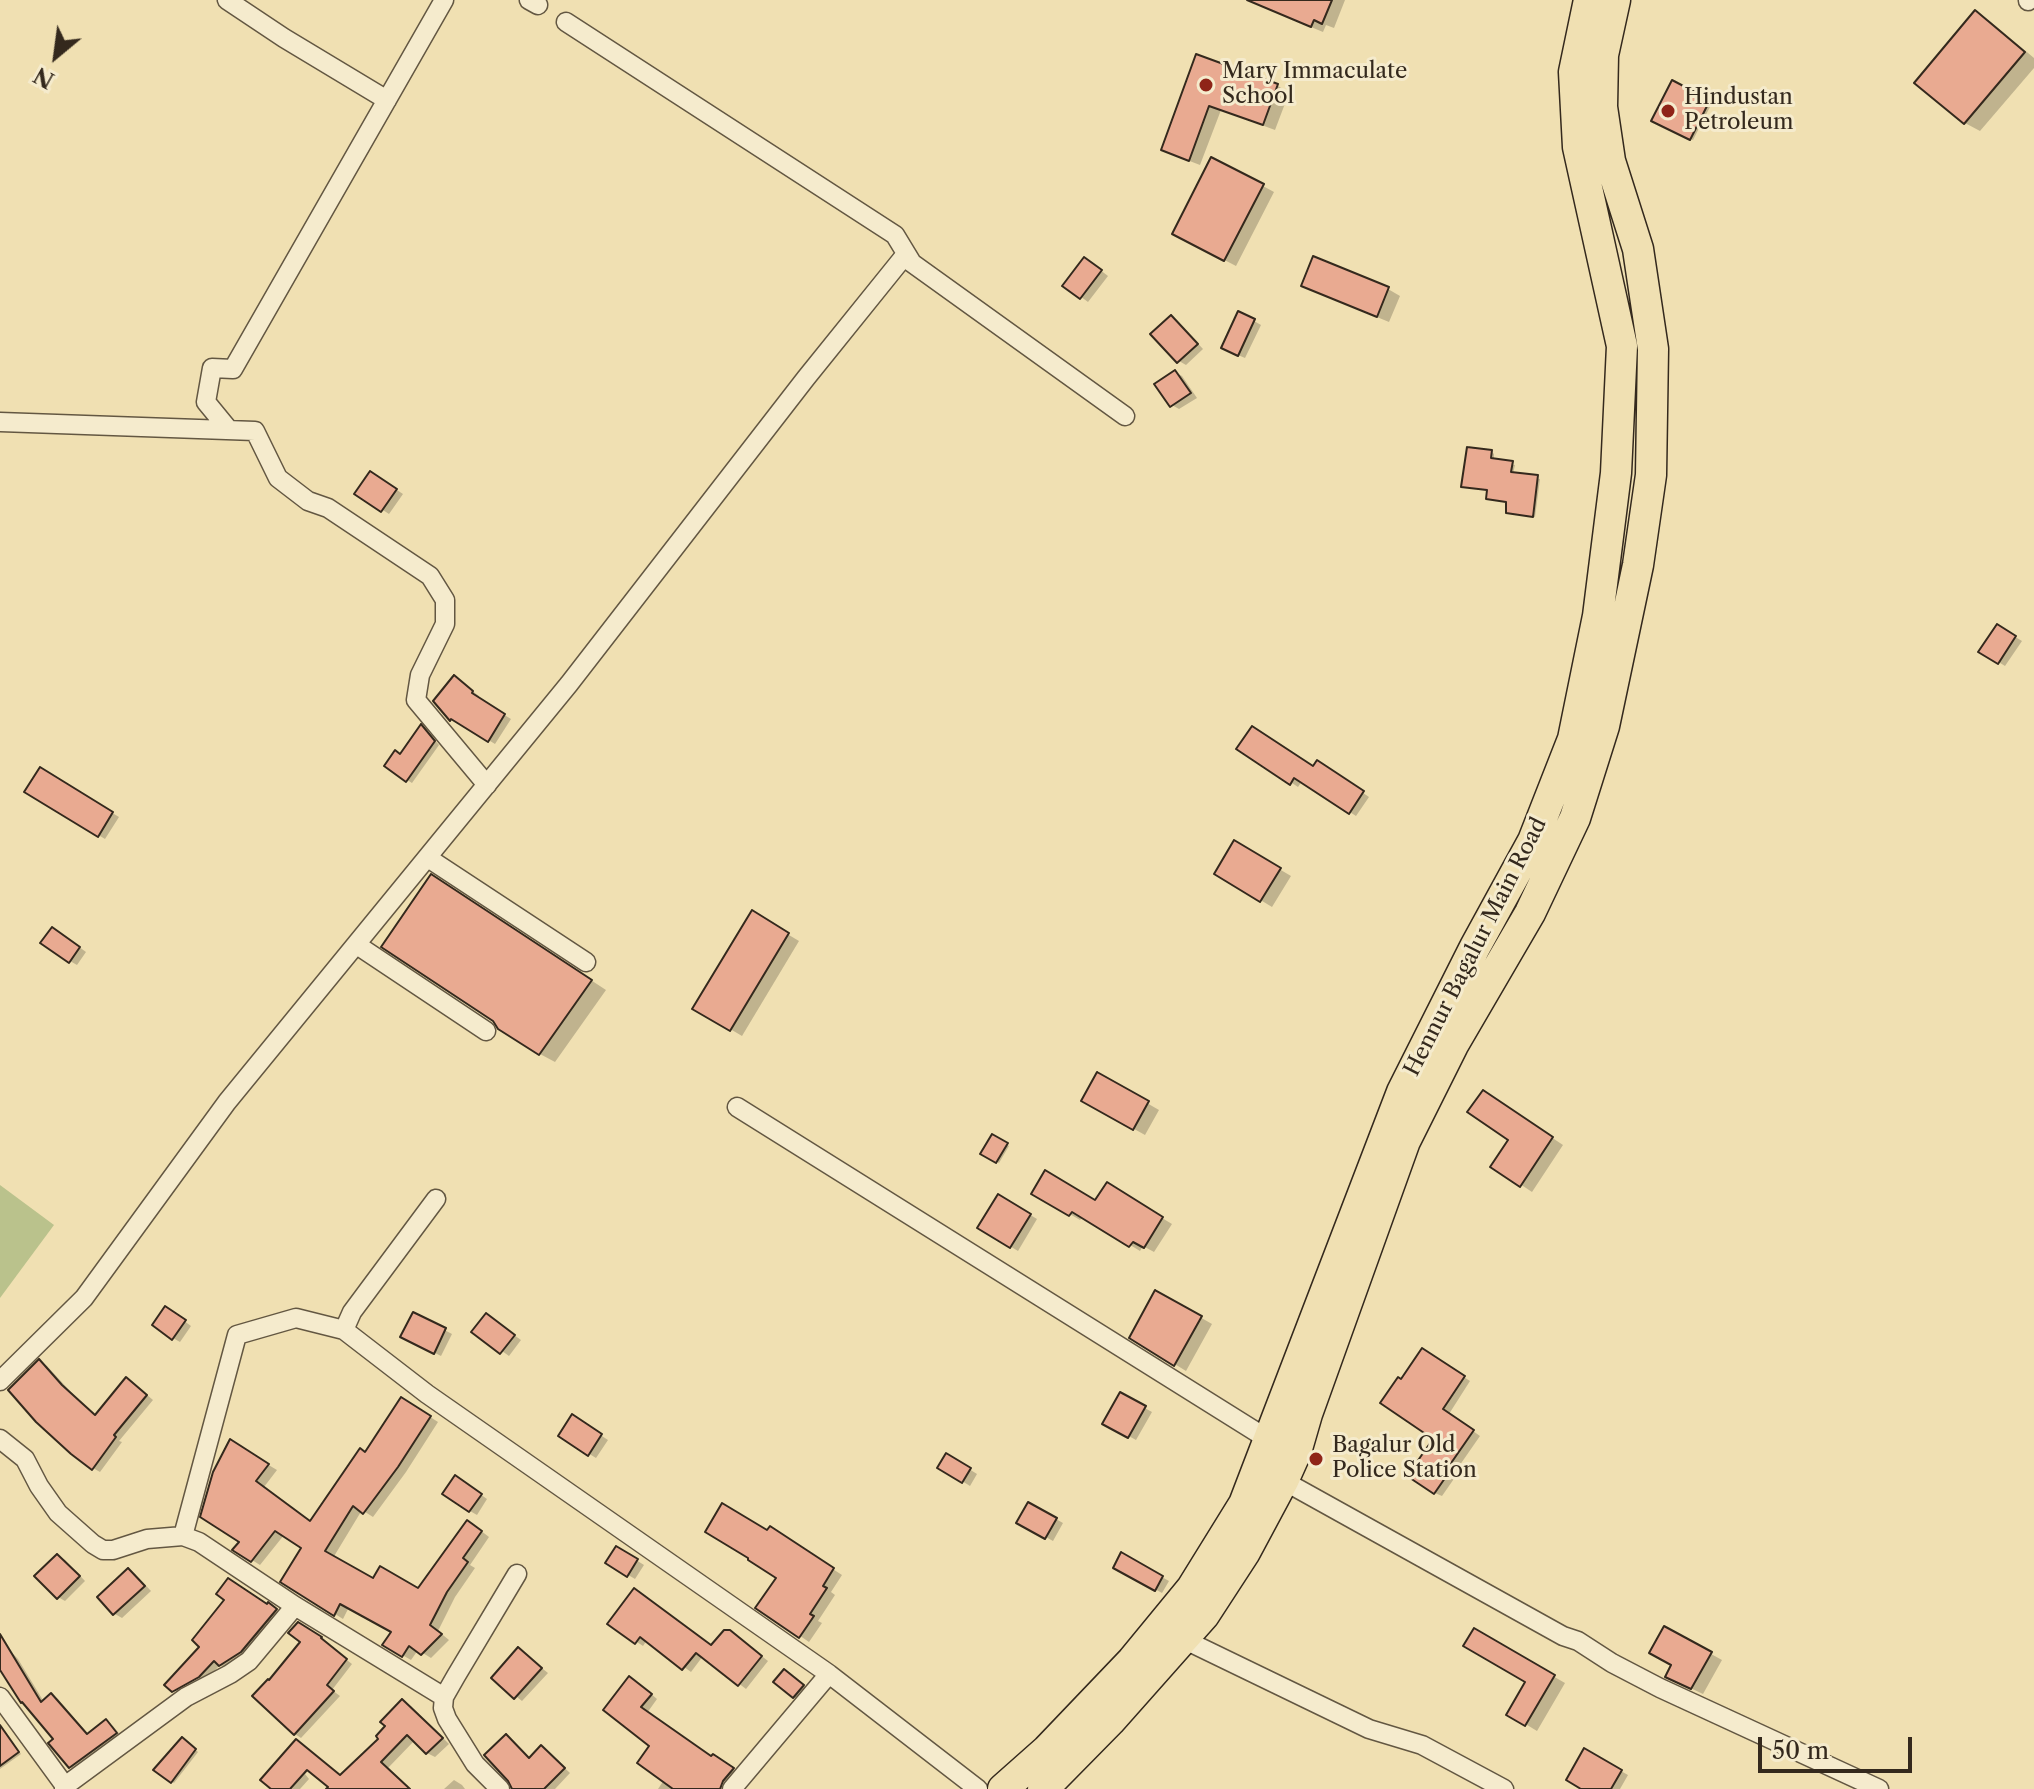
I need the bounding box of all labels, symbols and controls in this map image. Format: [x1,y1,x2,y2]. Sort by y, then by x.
north arrow [16,16,96,96]
place label: Mary Immaculate School [1222,59,1407,110]
text: N [29,61,59,94]
marker: Mary Immaculate School [1197,76,1215,94]
place label: Hindustan Petroleum [1684,85,1793,136]
marker: Hindustan Petroleum [1659,102,1677,120]
street label: Hennur Bagalur Main Road [1399,813,1553,1081]
place label: Bagalur Old Police Station [1332,1433,1477,1484]
marker: Bagalur Old Police Station [1307,1450,1325,1468]
scale bar [1762,1721,1916,1771]
text: 50 m [1772,1736,1829,1765]

